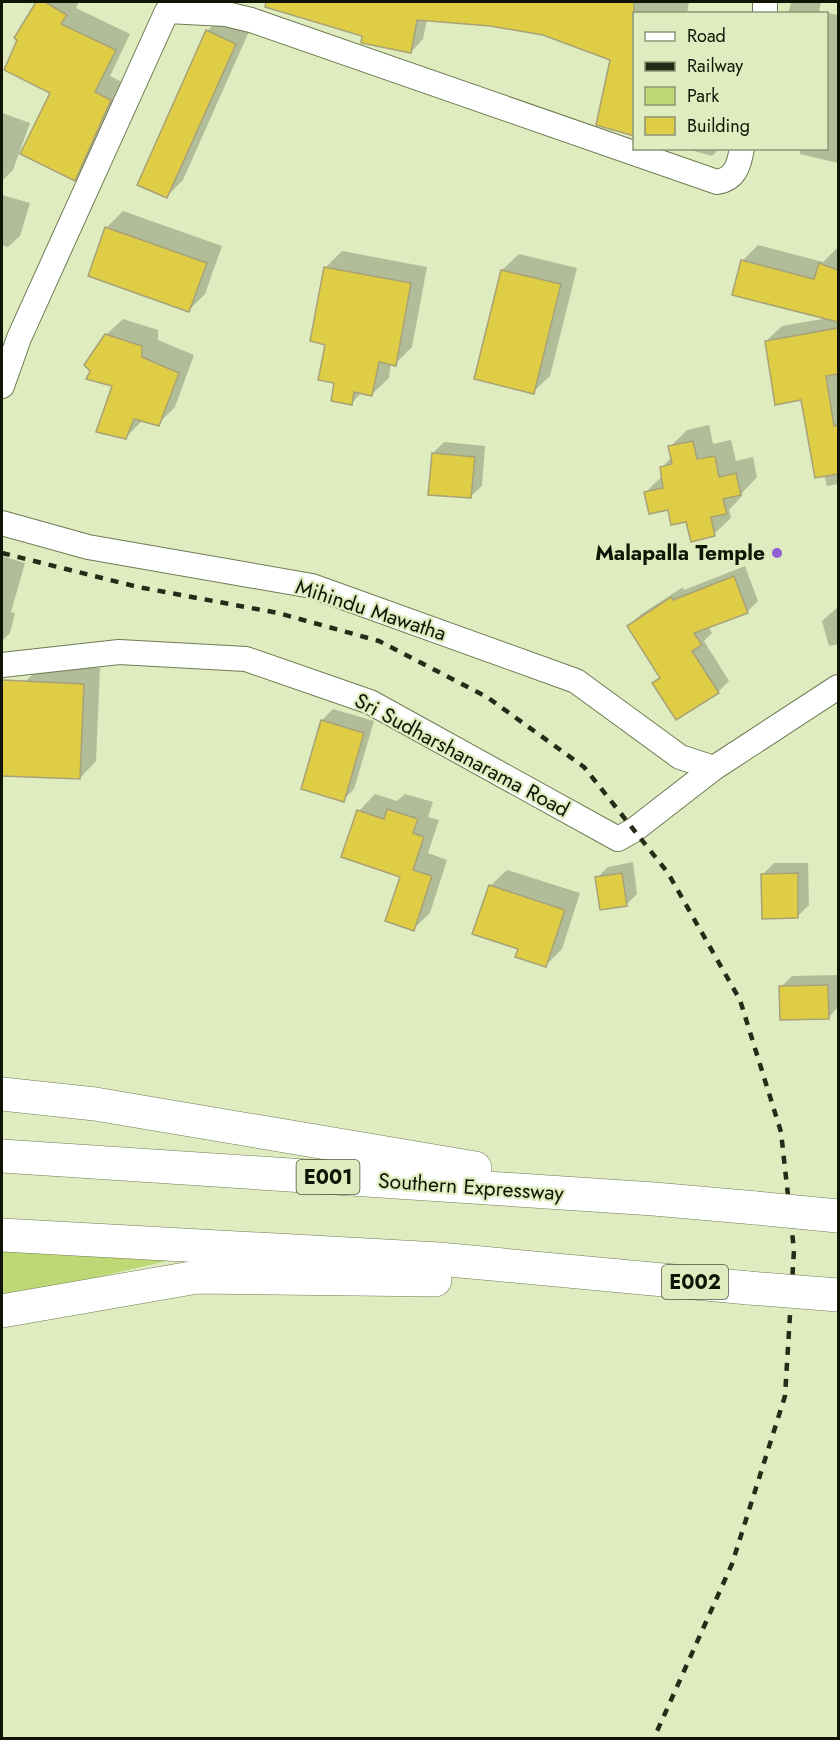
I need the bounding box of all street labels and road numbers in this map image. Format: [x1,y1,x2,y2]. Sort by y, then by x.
street label: Mihindu Mawatha [292,572,450,648]
street label: Sri Sudharshanarama Road [349,686,575,824]
road number: E001 [296,1160,360,1194]
street label: Southern Expressway [377,1166,565,1208]
road number: E002 [662,1265,728,1299]

